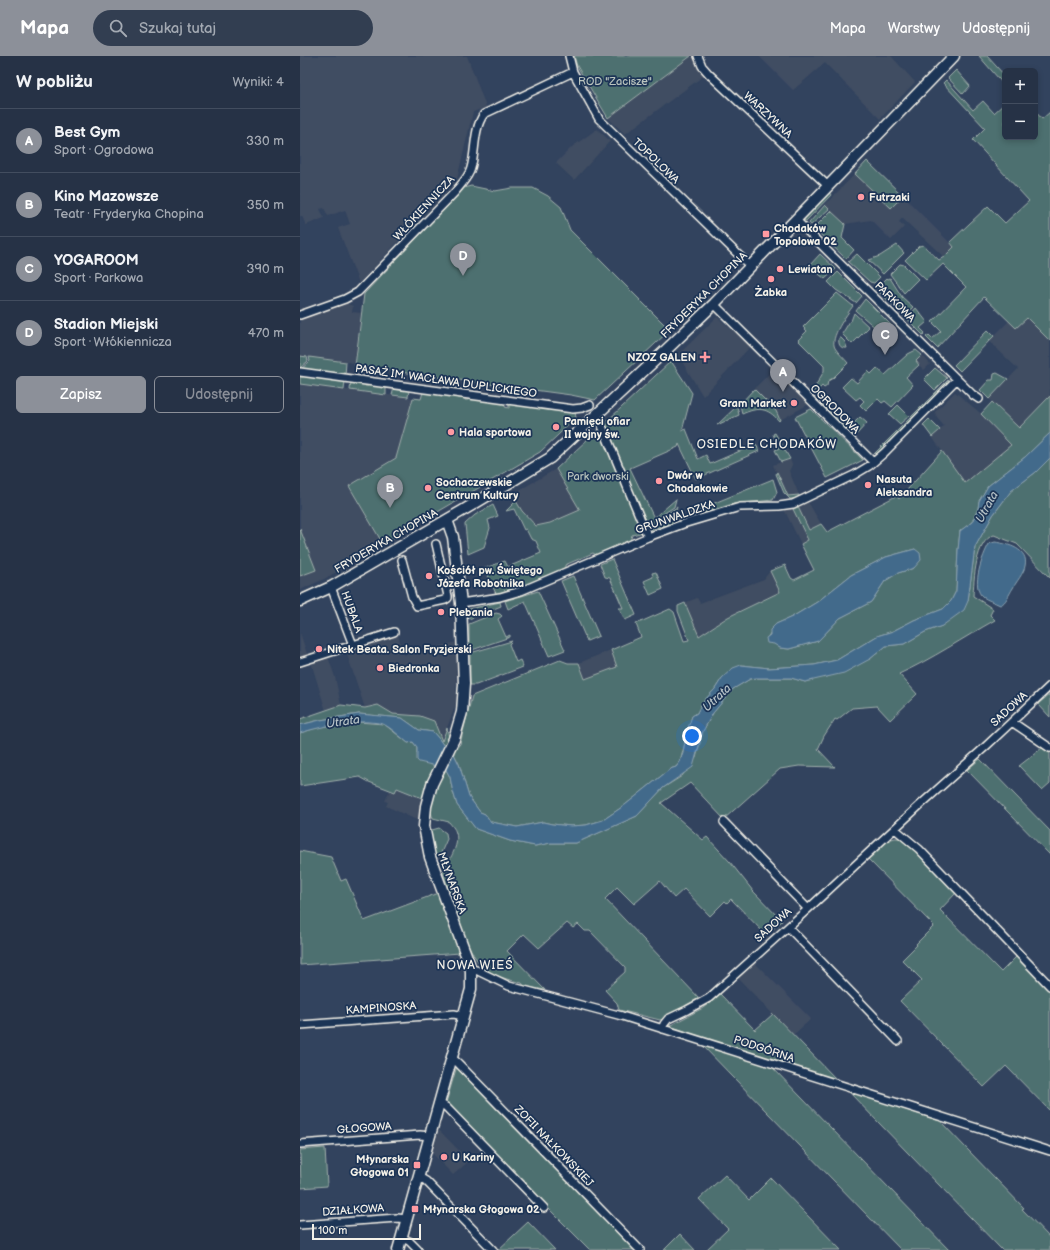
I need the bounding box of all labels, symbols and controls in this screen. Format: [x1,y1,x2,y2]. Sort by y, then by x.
search box [93,10,373,46]
text: Mapa [20,17,69,40]
icon: search [107,17,129,39]
text: Szukaj tutaj [139,19,216,38]
text: Mapa [830,20,866,37]
text: Warstwy [888,20,940,37]
text: Udostępnij [962,20,1030,37]
map controls [1002,68,1038,140]
button: + [1002,68,1038,104]
text: W pobliżu [16,72,93,92]
text: Wyniki: 4 [233,74,284,90]
park label: ROD "Zacisze" [578,75,652,88]
street label: WARZYWNA [741,89,795,141]
button: − [1002,104,1038,140]
text: Best Gym [54,123,120,142]
text: A [25,133,33,149]
text: 330 m [246,133,284,149]
street label: TOPOLOWA [630,136,682,187]
text: Sport · Ogrodowa [54,142,154,158]
street label: WŁÓKIENNICZA [390,172,457,243]
text: Kino Mazowsze [54,187,159,206]
place label: Futrzaki [869,191,910,204]
marker: Futrzaki [856,192,866,202]
text: B [24,197,34,213]
text: 350 m [247,197,284,213]
text: Teatr · Fryderyka Chopina [54,206,204,222]
place label: Chodaków Topolowa 02 [774,222,837,248]
marker: Chodaków Topolowa 02 [761,229,771,239]
pin: D [450,243,476,276]
street label: FRYDERYKA CHOPINA [658,249,750,341]
text: YOGAROOM [54,251,139,270]
text: C [24,261,34,277]
text: 390 m [247,261,284,277]
place label: Lewiatan [788,263,833,276]
marker: Lewiatan [775,264,785,274]
text: Sport · Parkowa [54,270,143,286]
marker: Żabka [766,274,776,284]
street label: PARKOWA [872,279,918,325]
place label: Żabka [755,285,787,299]
text: Stadion Miejski [54,315,158,334]
pin: C [872,322,898,355]
text: D [24,325,34,341]
text: 470 m [248,325,284,341]
text: Sport · Włókiennicza [54,334,172,350]
place label: NZOZ GALEN [627,351,696,364]
marker: NZOZ GALEN [699,351,711,363]
pin: A [770,359,796,392]
street label: PASAŻ IM. WACŁAWA DUPLICKIEGO [354,362,538,400]
button: Zapisz [16,376,146,413]
button: Udostępnij [154,376,284,413]
street label: OGRODOWA [808,382,863,437]
place label: Gram Market [719,397,786,410]
marker: Gram Market [789,398,799,408]
place label: Pamięci ofiar II wojny św. [564,415,631,441]
marker: Pamięci ofiar II wojny św. [551,422,561,432]
place label: Hala sportowa [459,426,531,439]
marker: Hala sportowa [446,427,456,437]
district label: OSIEDLE CHODAKÓW [697,435,837,452]
place label: Dwór w Chodakowie [667,469,728,495]
park label: Park dworski [567,470,629,483]
place label: Nasuta Aleksandra [875,473,932,499]
pin: B [377,475,403,508]
place label: Sochaczewskie Centrum Kultury [436,476,518,502]
marker: Dwór w Chodakowie [654,476,664,486]
marker: Nasuta Aleksandra [863,480,873,490]
marker: Sochaczewskie Centrum Kultury [423,483,433,493]
water label: Utrata [972,488,1002,525]
street label: GRUNWALDZKA [634,497,717,537]
street label: FRYDERYKA CHOPINA [332,506,440,576]
place label: Kościół pw. Świętego Józefa Robotnika [437,563,542,590]
marker: Kościół pw. Świętego Józefa Robotnika [424,571,434,581]
street label: HUBALA [338,589,366,635]
place label: Plebania [449,606,493,619]
marker: Plebania [436,607,446,617]
place label: Nitek Beata. Salon Fryzjerski [327,643,472,656]
marker: Nitek Beata. Salon Fryzjerski [314,644,324,654]
place label: Biedronka [388,662,440,675]
marker: Biedronka [375,663,385,673]
water label: Utrata [700,681,735,715]
street label: SADOWA [988,689,1030,729]
water label: Utrata [325,712,361,732]
your location [682,726,702,746]
street label: MŁYNARSKA [435,850,469,916]
street label: SADOWA [752,905,794,945]
district label: NOWA WIEŚ [437,956,513,973]
street label: KAMPINOSKA [345,999,417,1017]
street label: PODGÓRNA [732,1032,796,1065]
street label: ZOFII NAŁKOWSKIEJ [511,1102,596,1189]
street label: GŁOGOWA [336,1120,392,1136]
place label: U Kariny [452,1151,494,1164]
marker: U Kariny [439,1152,449,1162]
place label: Młynarska Głogowa 01 [350,1153,409,1179]
marker: Młynarska Głogowa 01 [412,1160,422,1170]
street label: DZIAŁKOWA [322,1201,385,1219]
place label: Młynarska Głogowa 02 [423,1203,540,1216]
marker: Młynarska Głogowa 02 [410,1204,420,1214]
scale bar [312,1222,421,1241]
text: 100 m [318,1224,347,1237]

